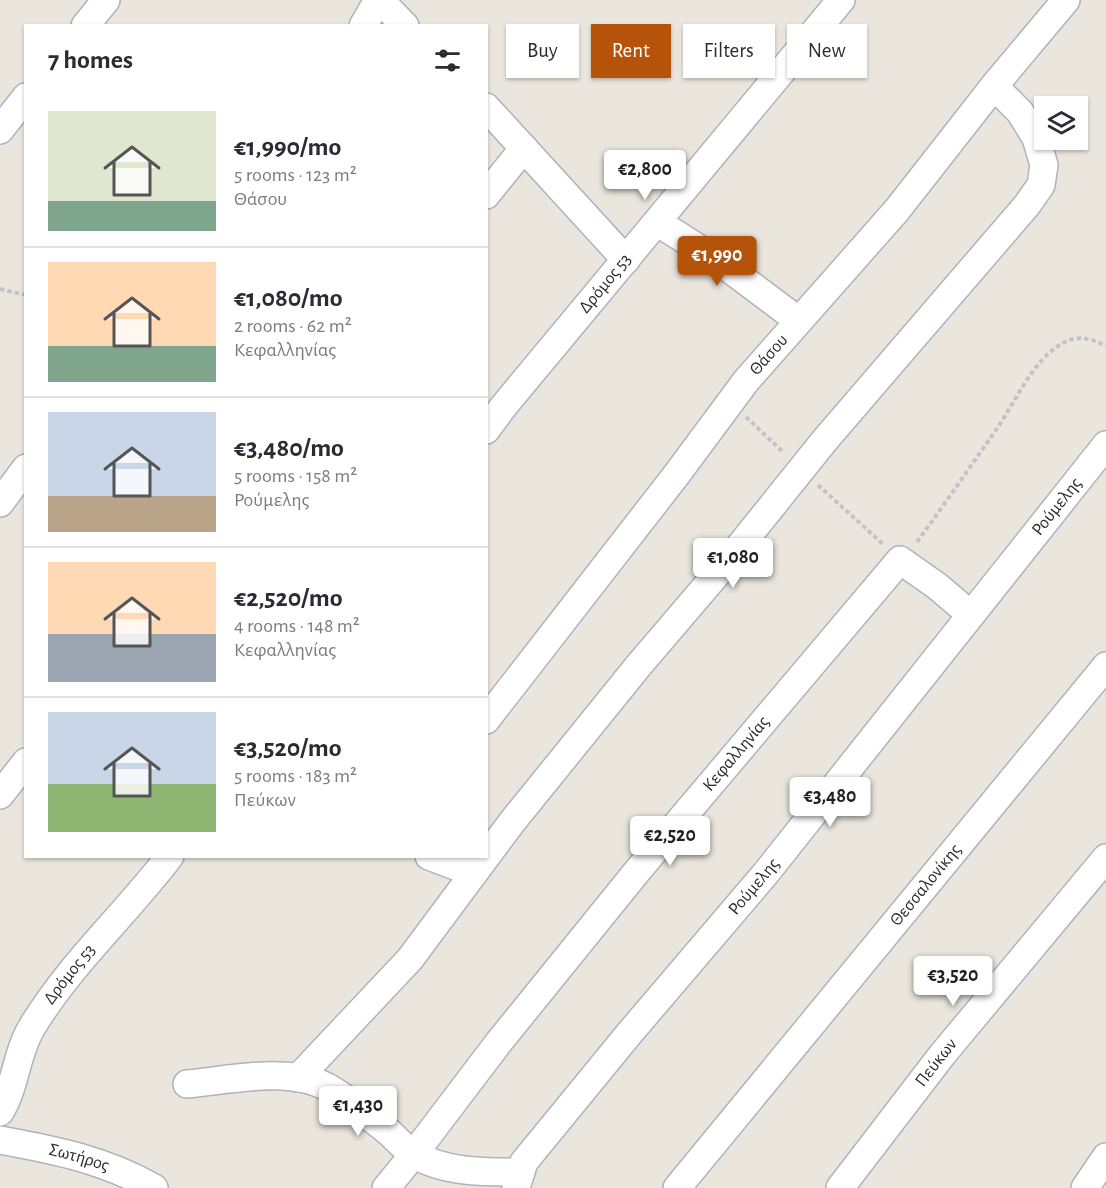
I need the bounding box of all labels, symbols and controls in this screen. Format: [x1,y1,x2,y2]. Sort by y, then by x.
chip: Buy [506,24,579,78]
chip: Rent [591,24,671,78]
chip: Filters [683,24,775,78]
chip: New [787,24,867,78]
icon: filters [431,44,464,77]
text: 7 homes [48,47,133,73]
map controls [1034,96,1088,150]
button: layers [1034,96,1088,150]
text: €1,990/mo [234,134,341,160]
icon: home [96,135,168,207]
pin: €2,800 [596,150,694,201]
text: €2,800 [618,159,672,179]
text: 5 rooms · 123 m² [234,165,357,185]
text: Θάσου [234,189,287,209]
pin: €1,990 [668,236,766,287]
text: €1,990 [692,245,742,265]
street label: Δρόμος 53 [576,250,635,317]
text: €1,080/mo [234,285,343,311]
icon: home [96,286,168,358]
text: 2 rooms · 62 m² [234,316,352,336]
street label: Θάσου [746,331,792,379]
text: Κεφαλληνίας [234,340,336,360]
text: €3,480/mo [234,435,344,461]
icon: home [96,436,168,508]
text: 5 rooms · 158 m² [234,466,357,486]
street label: Ρούμελης [1029,474,1085,539]
text: Ρούμελης [234,490,309,510]
pin: €1,080 [684,538,782,589]
text: €1,080 [707,547,759,567]
text: €2,520/mo [234,585,343,611]
icon: home [96,586,168,658]
text: 4 rooms · 148 m² [234,616,360,636]
text: Κεφαλληνίας [234,640,336,660]
street label: Κεφαλληνίας [700,713,773,795]
text: €3,520/mo [234,735,342,761]
icon: home [96,736,168,808]
text: 5 rooms · 183 m² [234,766,357,786]
pin: €3,480 [781,777,879,828]
text: €3,480 [804,786,856,806]
text: Πεύκων [234,790,296,810]
pin: €2,520 [621,816,719,867]
text: €2,520 [644,825,696,845]
street label: Θεσσαλονίκης [887,841,965,930]
street label: Ρούμελης [725,855,783,919]
street label: Δρόμος 53 [41,941,99,1008]
pin: €3,520 [904,956,1002,1007]
text: €3,520 [927,965,979,985]
street label: Πεύκων [912,1035,961,1090]
pin: €1,430 [309,1086,407,1137]
text: €1,430 [333,1095,383,1115]
street label: Σωτήρος [47,1141,112,1175]

